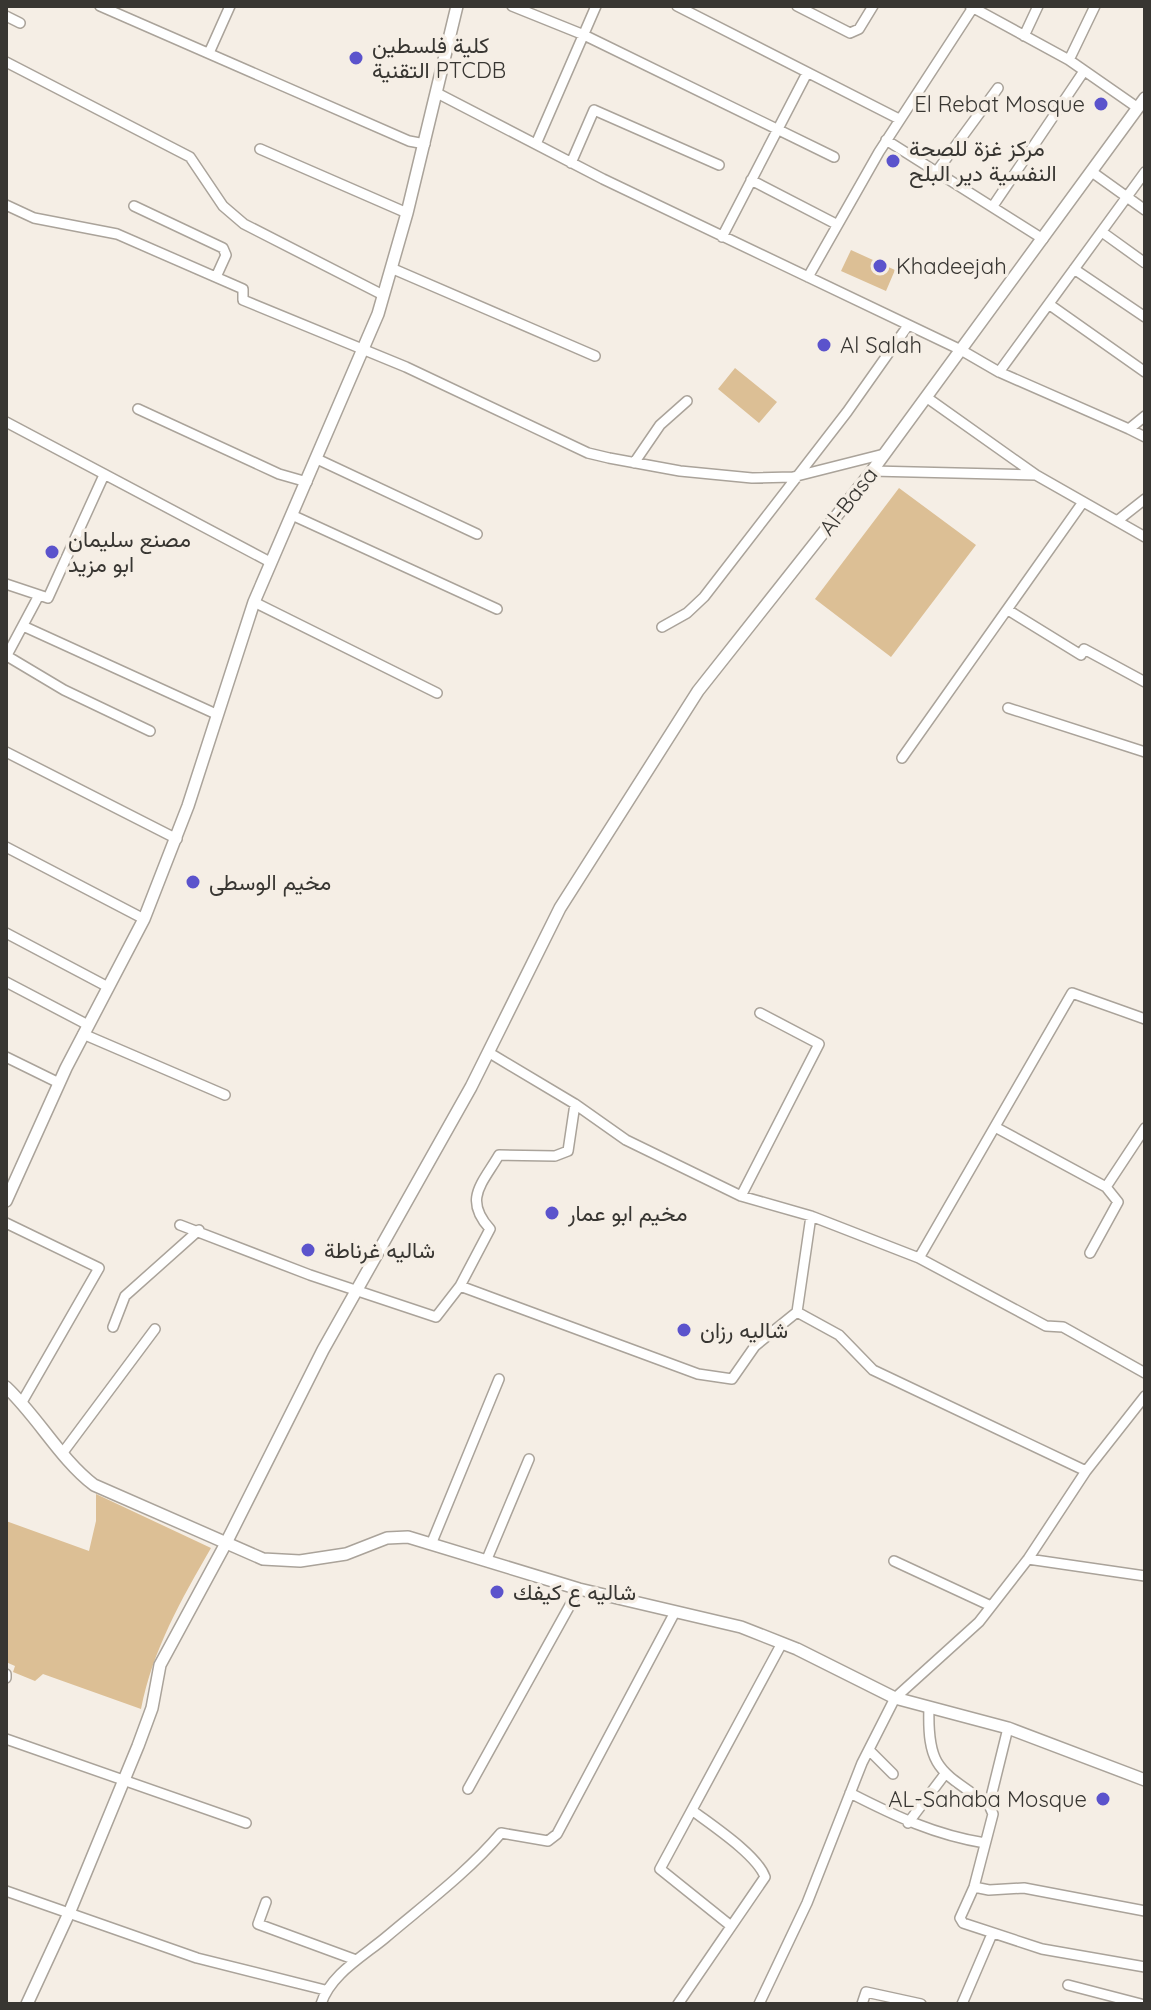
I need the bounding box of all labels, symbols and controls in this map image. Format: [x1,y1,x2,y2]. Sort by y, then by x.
place label: كلية فلسطين التقنية PTCDB [372,31,506,84]
marker: كلية فلسطين التقنية PTCDB [347,49,365,67]
place label: El Rebat Mosque [914,90,1085,118]
marker: El Rebat Mosque [1092,95,1110,113]
place label: مركز غزة للصحة النفسية دير البلح [909,134,1057,188]
marker: مركز غزة للصحة النفسية دير البلح [884,152,902,170]
place label: Khadeejah [896,252,1007,280]
marker: Khadeejah [871,257,889,275]
place label: Al Salah [840,331,922,359]
marker: Al Salah [815,336,833,354]
street label: Al-Basa [813,461,883,541]
place label: مصنع سليمان ابو مزيد [68,525,191,578]
marker: مصنع سليمان ابو مزيد [43,543,61,561]
place label: مخيم الوسطى [209,868,331,897]
marker: مخيم الوسطى [184,873,202,891]
place label: مخيم ابو عمار [567,1199,687,1228]
marker: مخيم ابو عمار [543,1204,561,1222]
place label: شاليه غرناطة [324,1236,435,1264]
marker: شاليه غرناطة [299,1241,317,1259]
place label: شاليه رزان [700,1316,788,1344]
marker: شاليه رزان [675,1321,693,1339]
place label: شاليه ع كيفك [513,1578,636,1607]
marker: شاليه ع كيفك [488,1583,506,1601]
place label: AL-Sahaba Mosque [888,1785,1087,1813]
marker: AL-Sahaba Mosque [1094,1790,1112,1808]

